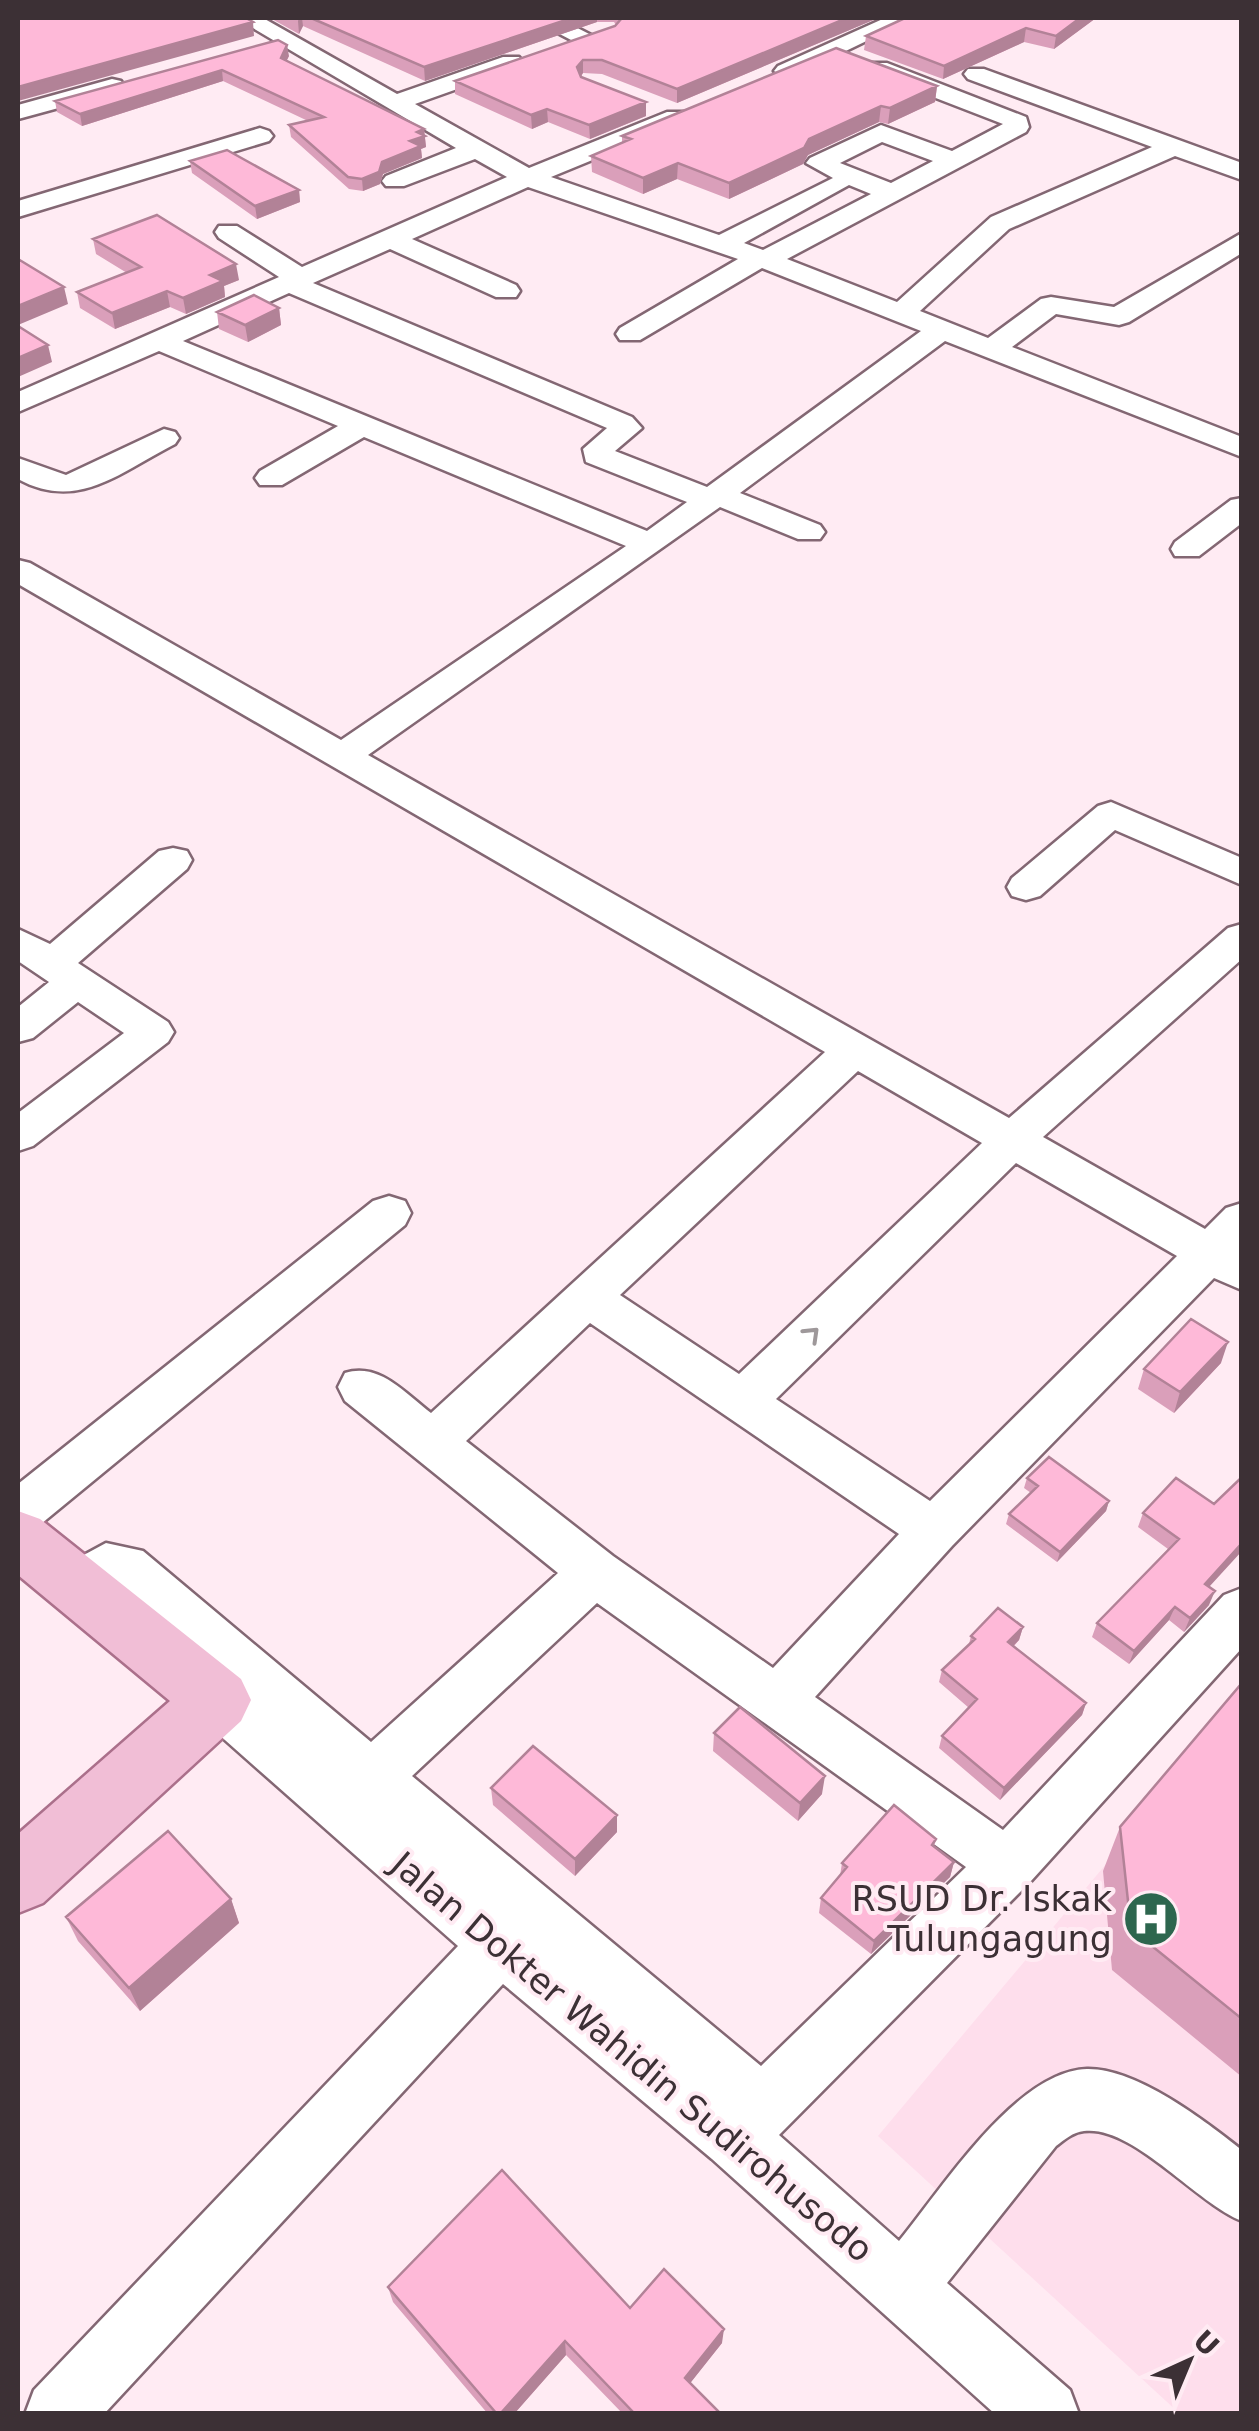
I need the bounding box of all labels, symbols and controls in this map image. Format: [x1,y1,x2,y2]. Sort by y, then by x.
one-way arrow [801,1327,819,1345]
street label: Jalan Dokter Wahidin Sudirohusodo [382,1843,881,2270]
place label: RSUD Dr. Iskak Tulungagung [851,1879,1113,1959]
hospital icon: RSUD Dr. Iskak Tulungagung [1121,1889,1181,1949]
north arrow [1139,2311,1239,2411]
text: U [1186,2324,1226,2363]

